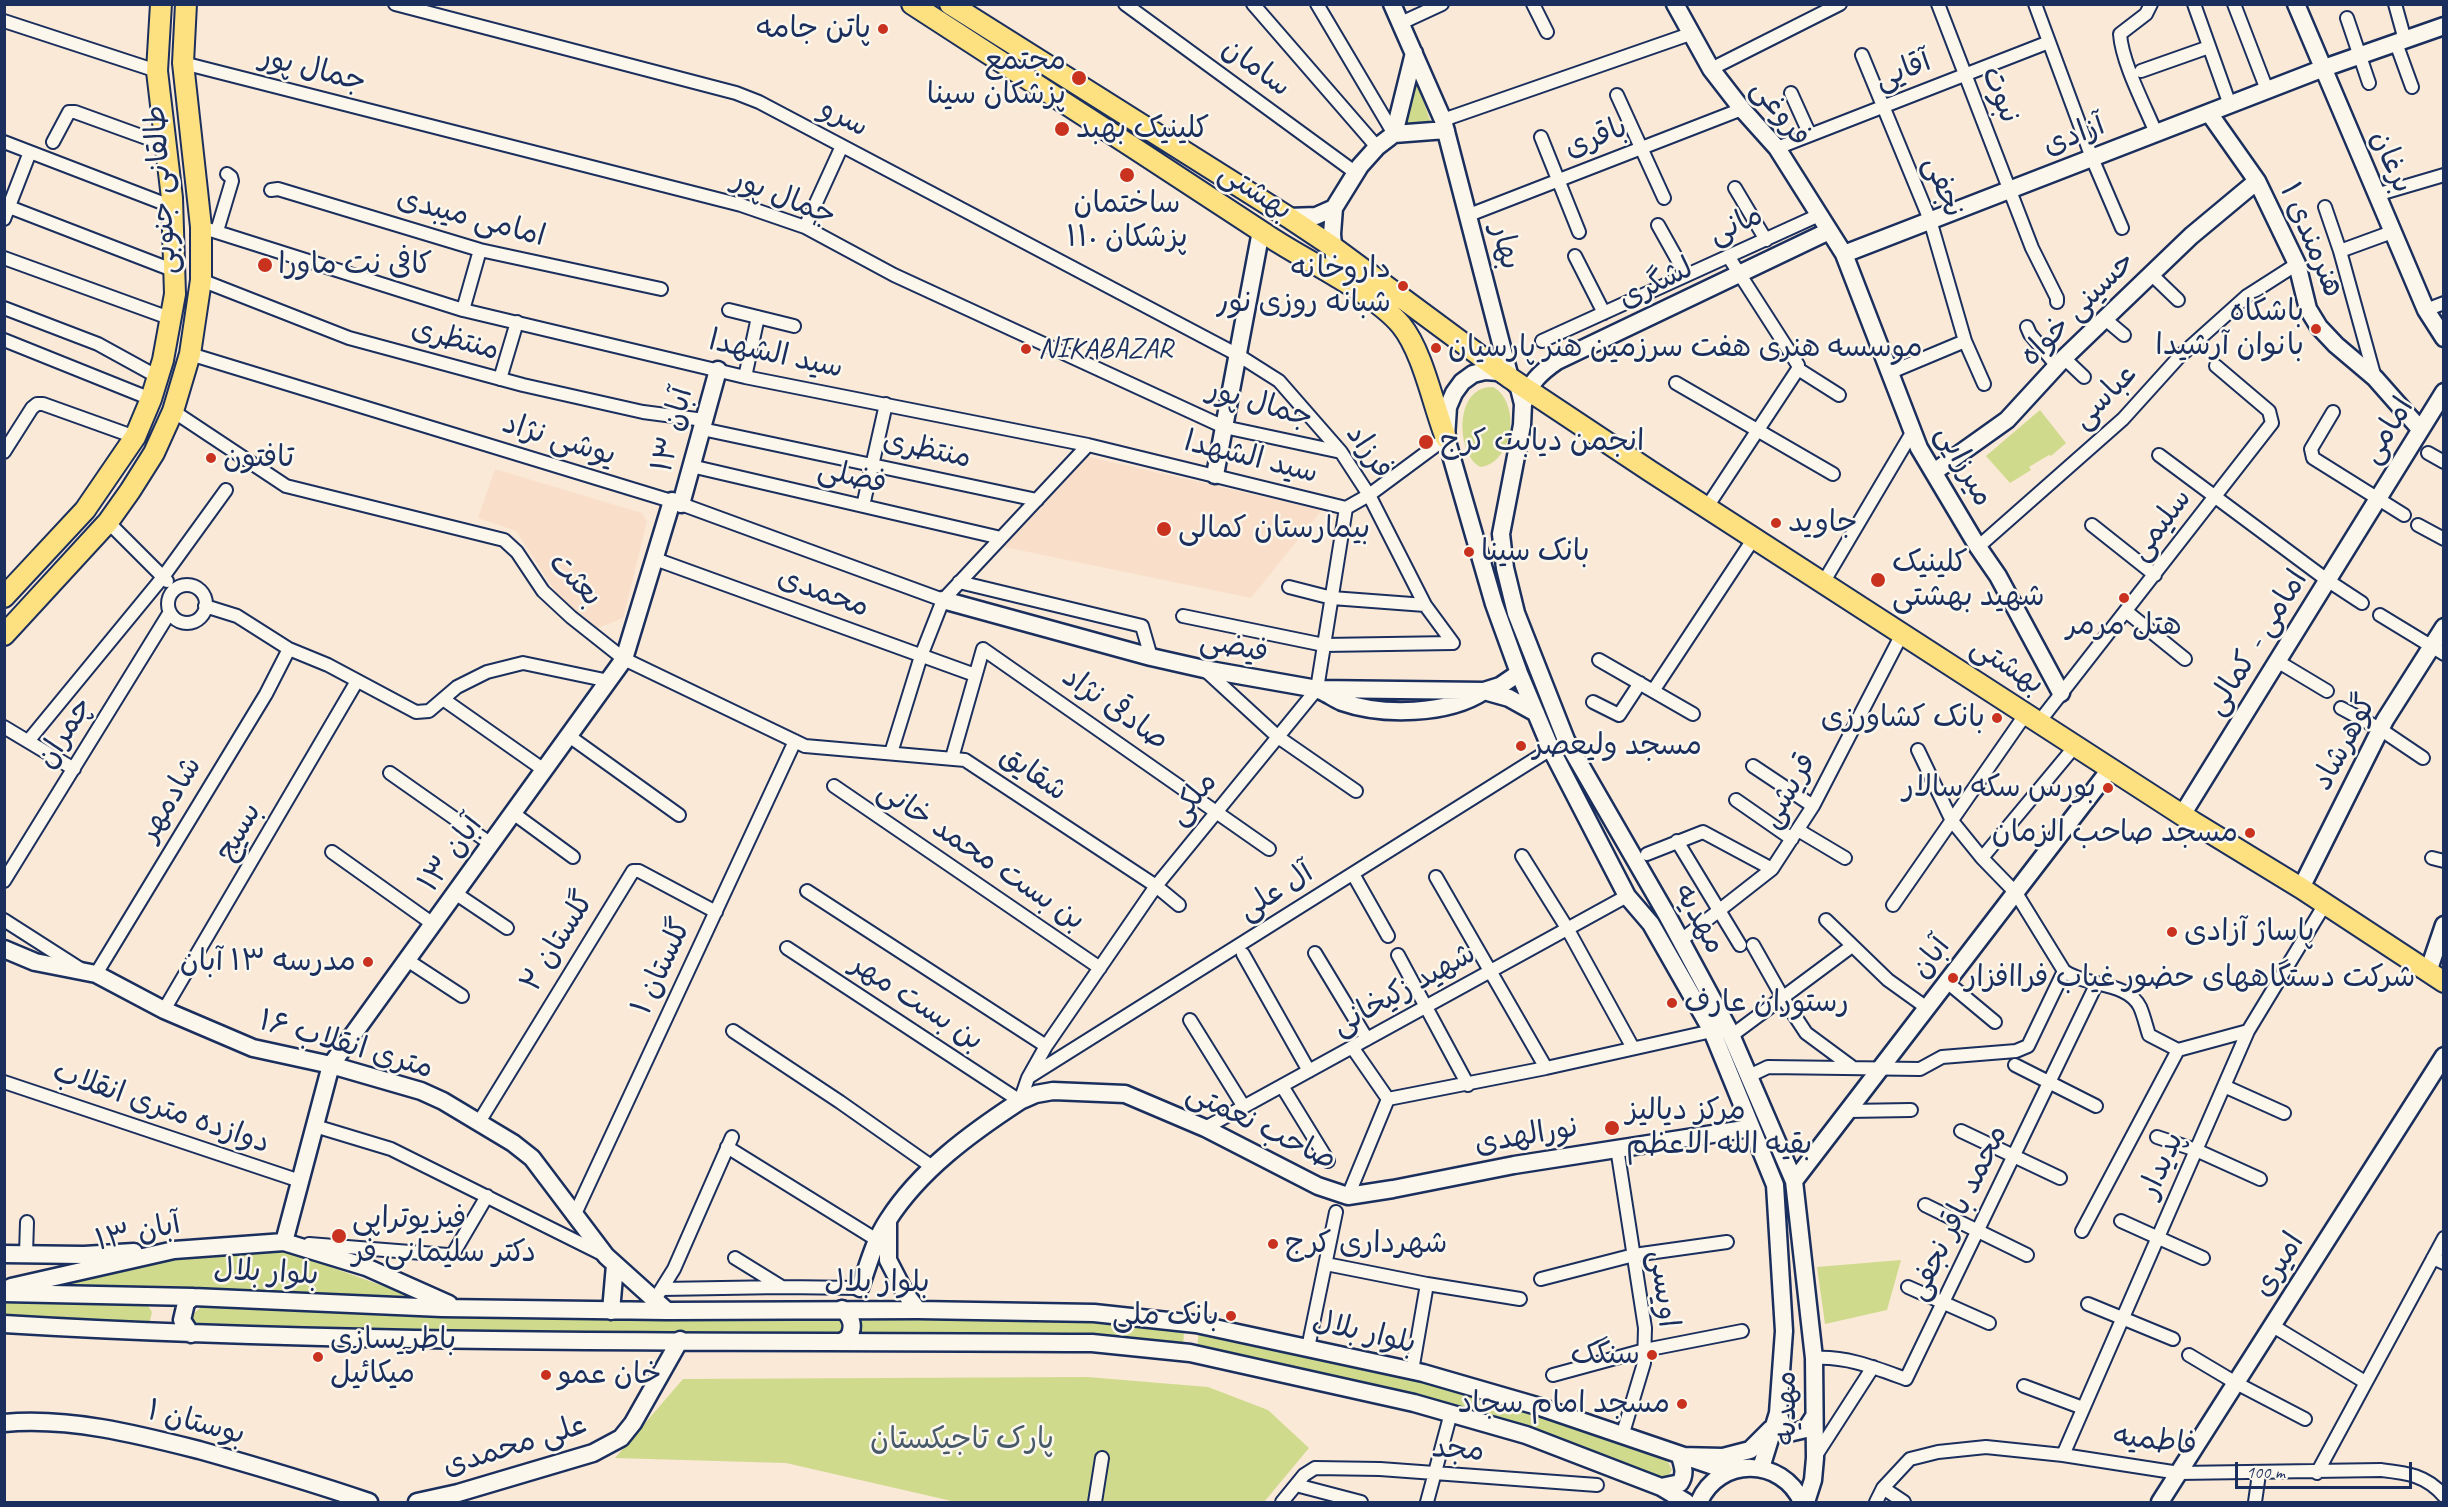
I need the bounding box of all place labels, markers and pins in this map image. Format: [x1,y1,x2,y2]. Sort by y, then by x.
place label: پاتن جامه [756,11,871,47]
marker: پاتن جامه [876,22,890,36]
place label: مجتمع پزشکان سینا [927,43,1066,113]
marker: مجتمع پزشکان سینا [1070,69,1088,87]
place label: کلینیک بهبد [1076,111,1209,147]
marker: کلینیک بهبد [1053,120,1071,138]
marker: ساختمان پزشکان ۱۱۰ [1118,166,1136,184]
place label: ساختمان پزشکان ۱۱۰ [1066,186,1188,256]
place label: کافی نت ماورا [278,247,432,283]
place label: داروخانه شبانه روزی نور [1217,251,1391,322]
marker: کافی نت ماورا [256,256,274,274]
marker: داروخانه شبانه روزی نور [1396,279,1410,293]
place label: باشگاه بانوان آرشیدا [2156,294,2304,364]
marker: باشگاه بانوان آرشیدا [2309,322,2323,336]
place label: موسسه هنری هفت سرزمین هنر پارسیان [1448,330,1923,366]
place label: NIKABAZAR [1038,331,1172,367]
marker: موسسه هنری هفت سرزمین هنر پارسیان [1429,341,1443,355]
marker: NIKABAZAR [1019,342,1033,356]
place label: انجمن دیابت کرج [1440,424,1644,460]
marker: انجمن دیابت کرج [1417,433,1435,451]
place label: تافتون [223,440,294,476]
marker: تافتون [204,451,218,465]
place label: جاوید [1788,505,1857,541]
place label: بیمارستان کمالی [1178,511,1370,547]
marker: جاوید [1769,516,1783,530]
marker: بیمارستان کمالی [1155,520,1173,538]
place label: بانک سینا [1481,534,1590,570]
marker: بانک سینا [1462,545,1476,559]
place label: کلینیک شهید بهشتی [1892,545,2045,616]
marker: کلینیک شهید بهشتی [1869,571,1887,589]
marker: هتل مرمر [2117,591,2131,605]
place label: هتل مرمر [2066,608,2182,644]
place label: بانک کشاورزی [1821,700,1985,736]
marker: بانک کشاورزی [1990,711,2004,725]
place label: مسجد ولیعصر [1533,728,1702,764]
marker: مسجد ولیعصر [1514,739,1528,753]
place label: بورس سکه سالار [1903,770,2096,806]
marker: بورس سکه سالار [2101,781,2115,795]
place label: مسجد صاحب الزمان [1992,815,2238,851]
marker: مسجد صاحب الزمان [2243,826,2257,840]
place label: پاساژ آزادی [2184,914,2314,950]
marker: پاساژ آزادی [2165,925,2179,939]
place label: مدرسه ۱۳ آبان [180,944,356,980]
marker: مدرسه ۱۳ آبان [361,955,375,969]
place label: شرکت دستگاههای حضور غیاب فراافزار [1965,960,2416,996]
marker: شرکت دستگاههای حضور غیاب فراافزار [1946,971,1960,985]
place label: رستوران عارف [1684,985,1849,1021]
marker: رستوران عارف [1665,996,1679,1010]
place label: مرکز دیالیز بقیه الله الاعظم [1626,1093,1812,1164]
marker: مرکز دیالیز بقیه الله الاعظم [1603,1119,1621,1137]
place label: فیزیوتراپی دکتر سلیمانی فر [352,1201,536,1272]
place label: شهرداری کرج [1285,1226,1447,1262]
marker: فیزیوتراپی دکتر سلیمانی فر [330,1227,348,1245]
marker: شهرداری کرج [1266,1237,1280,1251]
place label: بانک ملی [1112,1298,1219,1334]
marker: بانک ملی [1224,1309,1238,1323]
place label: باطریسازی میکائیل [330,1322,456,1392]
place label: سنگک [1570,1337,1640,1373]
marker: سنگک [1645,1348,1659,1362]
marker: باطریسازی میکائیل [311,1350,325,1364]
place label: خان عمو [558,1357,662,1393]
marker: خان عمو [539,1368,553,1382]
place label: مسجد امام سجاد [1458,1386,1670,1422]
marker: مسجد امام سجاد [1675,1397,1689,1411]

